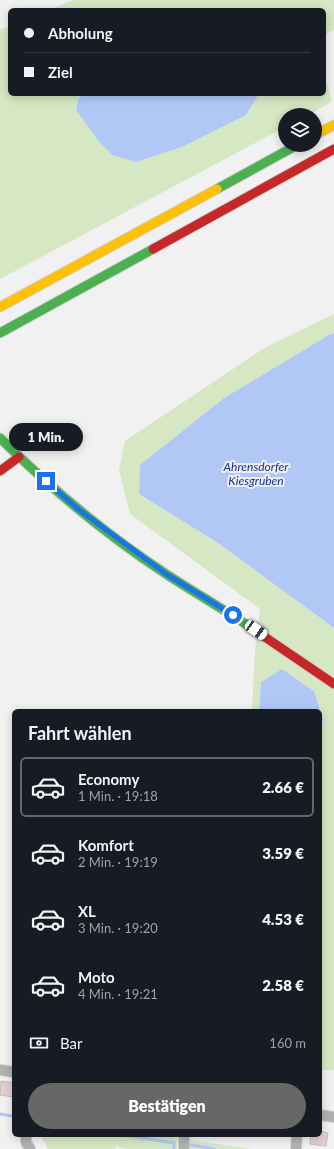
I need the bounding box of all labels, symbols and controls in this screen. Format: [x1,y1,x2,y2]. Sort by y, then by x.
text: Abholung [48,24,113,42]
text: Ziel [48,63,73,81]
map controls [278,108,322,152]
button: layers [278,108,322,152]
callout: 1 Min. [9,423,83,451]
text: 1 Min. [28,429,64,445]
water label: Ahrensdorfer Kiesgruben [223,459,289,488]
route end [37,472,55,490]
route start [224,606,242,624]
car [243,618,269,642]
text: Fahrt wählen [28,722,132,744]
icon: car [30,769,66,805]
text: Economy [78,770,139,788]
text: 2.66 € [262,778,304,796]
text: 1 Min. · 19:18 [78,788,158,804]
icon: car [30,835,66,871]
text: Komfort [78,836,134,854]
text: 3.59 € [262,844,304,862]
text: 2 Min. · 19:19 [78,854,158,870]
icon: car [30,901,66,937]
text: XL [78,902,96,920]
text: 4.53 € [262,910,304,928]
text: 3 Min. · 19:20 [78,920,158,936]
icon: car [30,967,66,1003]
text: Moto [78,968,115,986]
text: 2.58 € [262,976,304,994]
text: 4 Min. · 19:21 [78,986,158,1002]
icon: cash [28,1032,50,1054]
text: Bar [60,1034,83,1052]
text: 160 m [269,1035,306,1051]
button: Bestätigen [28,1083,306,1129]

